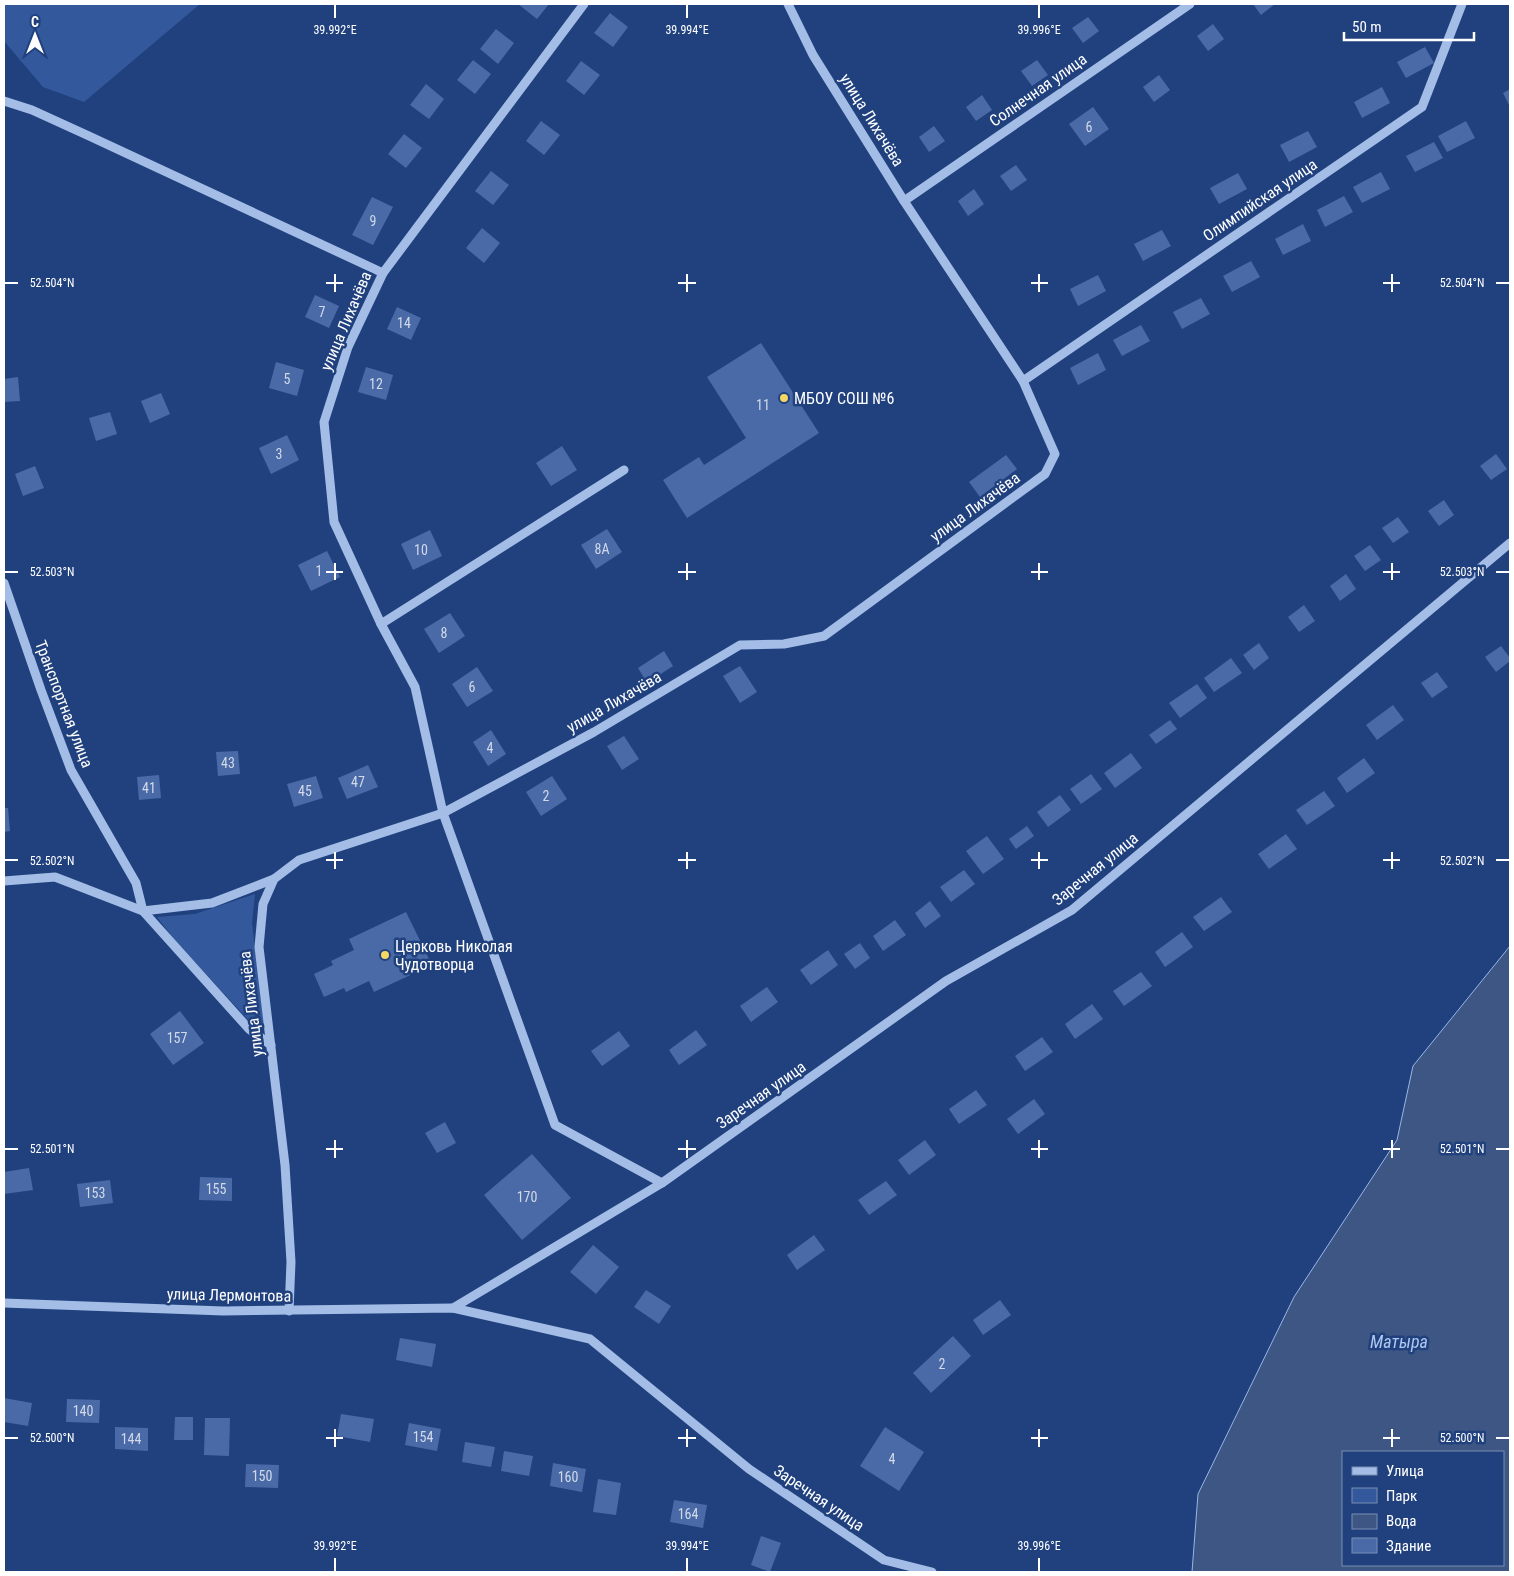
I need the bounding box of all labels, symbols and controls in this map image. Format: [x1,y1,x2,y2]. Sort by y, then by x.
north arrow [10,10,60,60]
scale bar [1344,10,1474,42]
text: С [31,14,39,30]
text: 50 m [1352,18,1382,36]
text: 39.992°E [313,23,357,37]
text: 39.994°E [665,23,709,37]
text: 39.996°E [1017,23,1061,37]
street label: Солнечная улица [986,49,1090,131]
street label: улица Лихачёва [836,70,908,170]
house number: 6 [1086,119,1093,135]
street label: Олимпийская улица [1199,155,1321,245]
house number: 9 [370,213,376,229]
street label: улица Лихачёва [317,269,375,373]
text: 52.504°N [30,276,74,290]
text: 52.504°N [1440,276,1484,290]
house number: 7 [319,304,326,320]
house number: 14 [397,315,411,331]
house number: 5 [284,371,291,387]
house number: 12 [369,376,383,392]
place label: МБОУ СОШ №6 [794,389,895,408]
marker: МБОУ СОШ №6 [778,392,790,404]
house number: 11 [756,397,770,413]
house number: 3 [276,446,282,462]
street label: улица Лихачёва [927,468,1023,546]
house number: 8А [595,541,609,557]
house number: 10 [414,542,428,558]
house number: 1 [316,563,322,579]
text: 52.503°N [30,565,74,579]
text: 52.503°N [1440,565,1484,579]
house number: 8 [441,625,448,641]
street label: Транспортная улица [31,638,97,770]
street label: улица Лихачёва [563,667,665,737]
house number: 6 [469,679,476,695]
house number: 4 [487,740,494,756]
house number: 43 [221,755,235,771]
house number: 47 [351,774,365,790]
house number: 41 [142,780,156,796]
house number: 45 [298,783,312,799]
house number: 2 [543,788,550,804]
street label: Заречная улица [1048,829,1142,909]
text: 52.502°N [30,854,74,868]
text: 52.502°N [1440,854,1484,868]
place label: Церковь Николая Чудотворца [395,937,513,974]
marker: Церковь Николая Чудотворца [379,949,391,961]
street label: улица Лихачёва [235,950,267,1058]
house number: 157 [167,1030,187,1046]
street label: Заречная улица [713,1057,809,1133]
text: 52.501°N [30,1142,74,1156]
text: 52.501°N [1440,1142,1484,1156]
house number: 155 [206,1181,226,1197]
house number: 153 [85,1185,105,1201]
house number: 170 [517,1189,537,1205]
street label: улица Лермонтова [167,1284,291,1306]
water label: Матыра [1370,1331,1428,1352]
house number: 2 [939,1356,946,1372]
house number: 140 [73,1403,93,1419]
house number: 154 [413,1429,433,1445]
text: 52.500°N [30,1431,74,1445]
house number: 144 [121,1431,141,1447]
text: 52.500°N [1440,1431,1484,1445]
house number: 4 [889,1451,896,1467]
legend [1342,1451,1504,1566]
street label: Заречная улица [770,1461,868,1535]
text: Улица [1386,1462,1424,1480]
house number: 150 [252,1468,272,1484]
house number: 160 [558,1469,578,1485]
text: Парк [1386,1487,1417,1505]
house number: 164 [678,1506,698,1522]
text: Вода [1386,1512,1416,1530]
text: Здание [1386,1537,1431,1555]
text: 39.992°E [313,1539,357,1553]
text: 39.994°E [665,1539,709,1553]
text: 39.996°E [1017,1539,1061,1553]

